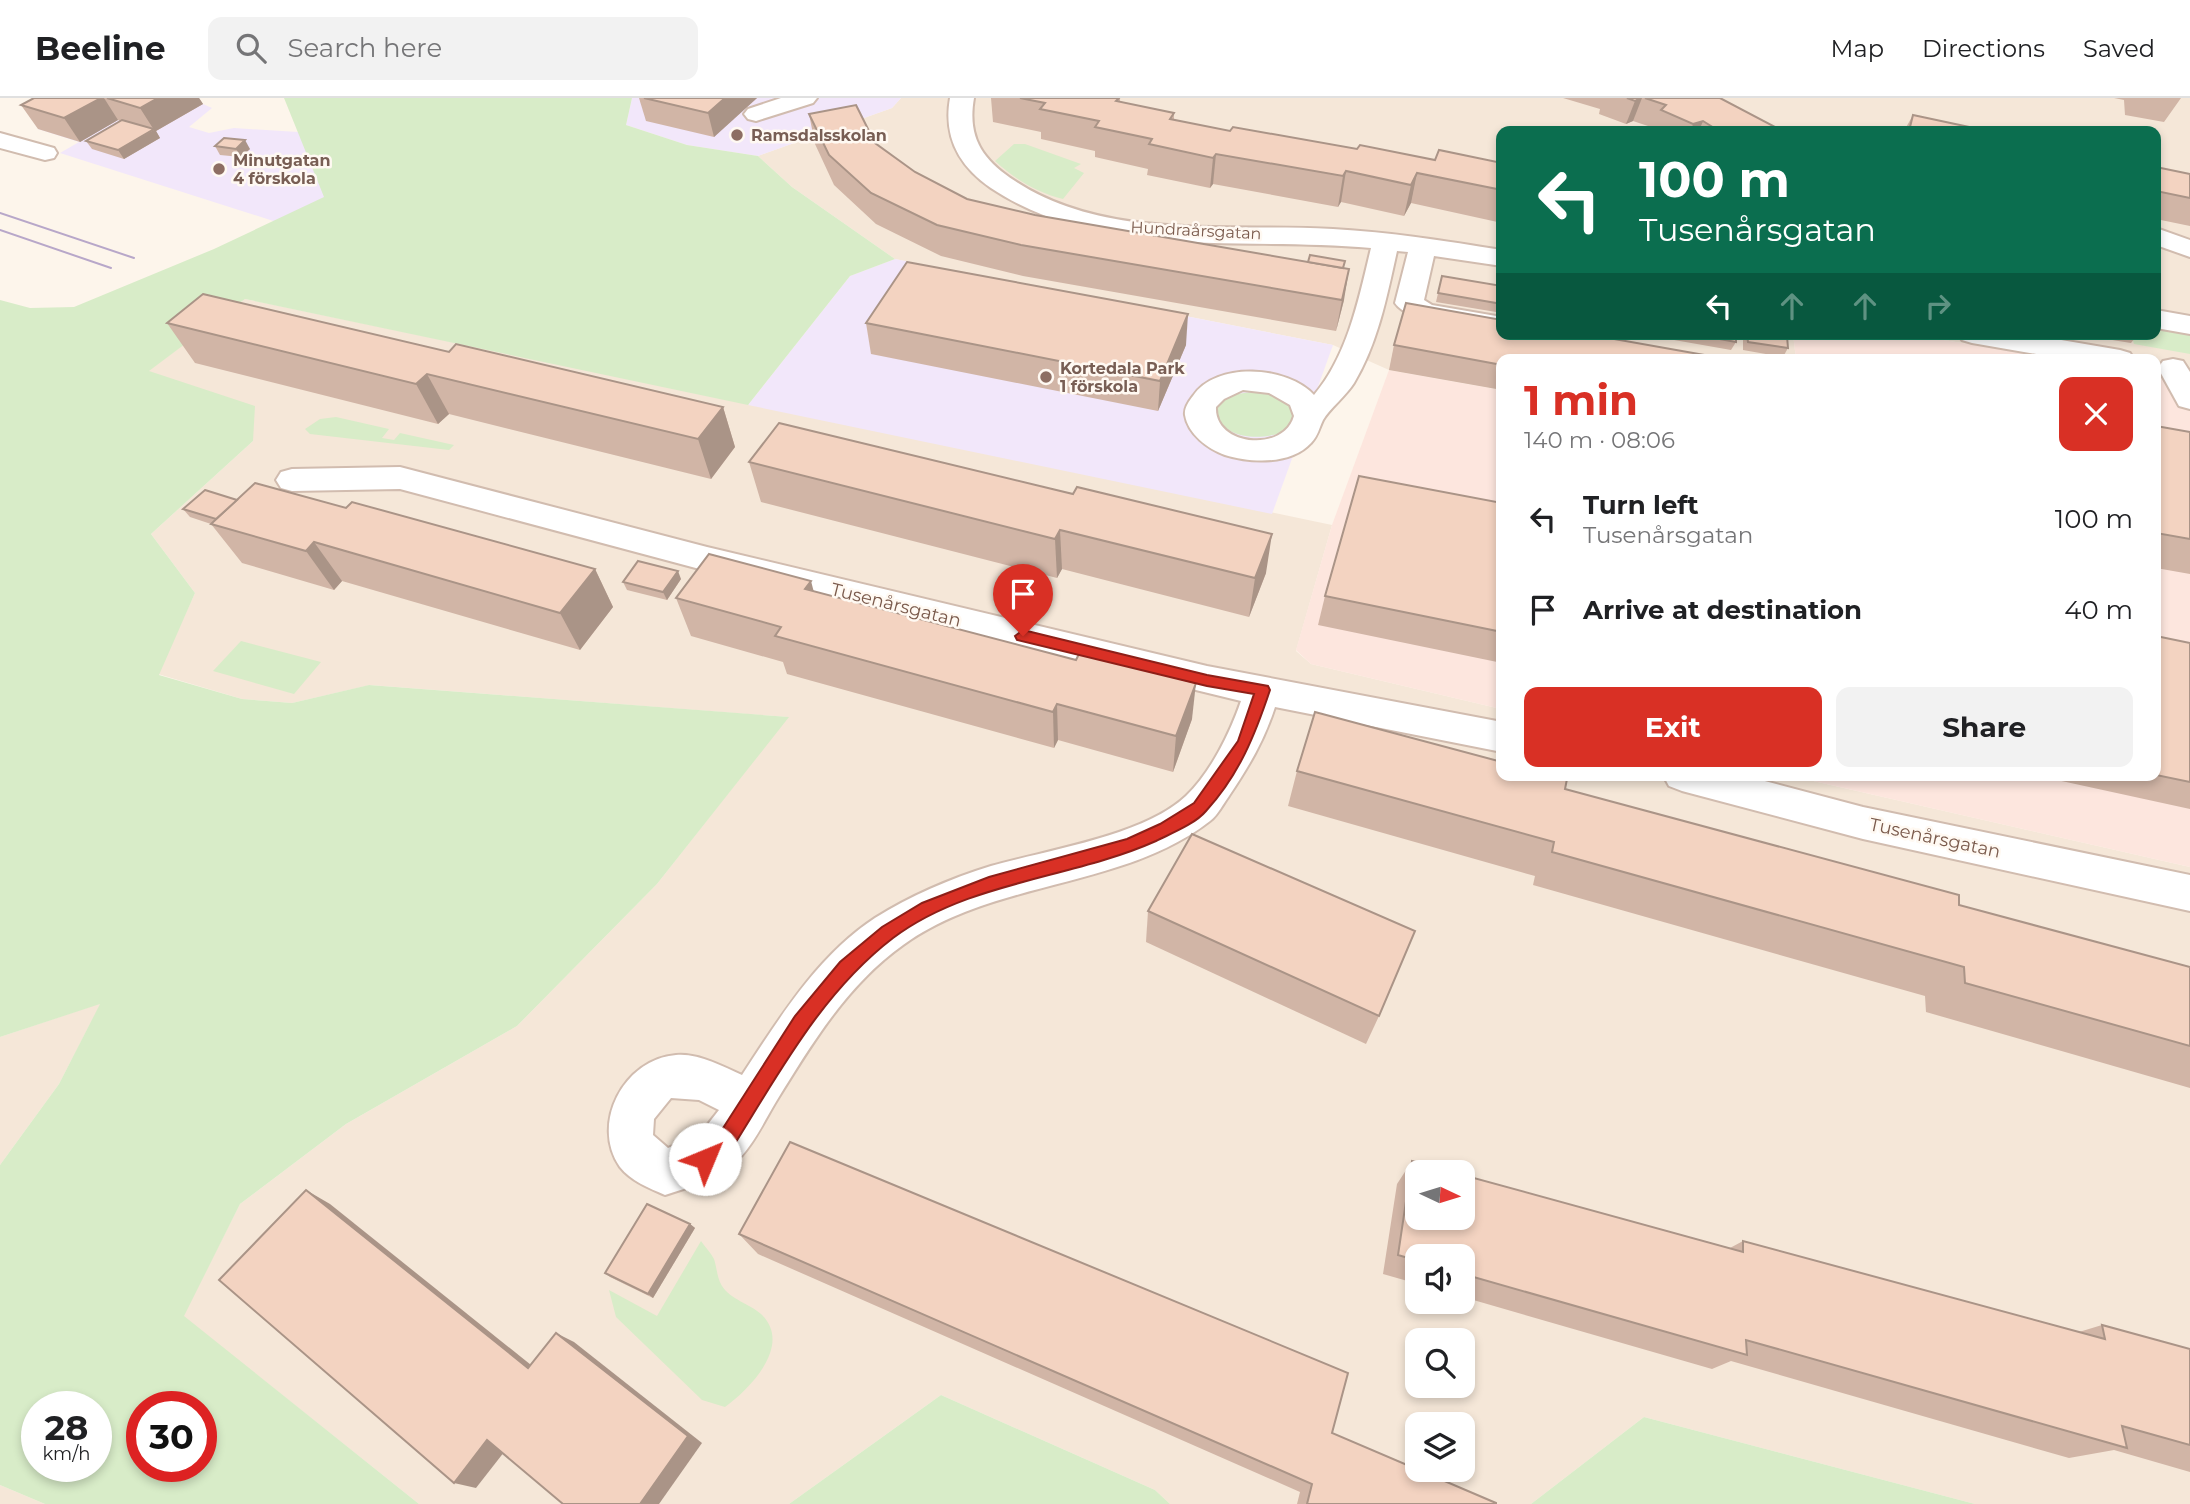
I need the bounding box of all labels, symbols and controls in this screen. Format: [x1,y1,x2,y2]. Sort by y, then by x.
search box [208,17,698,80]
text: Beeline [35,28,166,68]
icon: search [232,29,270,67]
text: Search here [288,32,442,64]
text: Map [1831,34,1884,63]
text: Directions [1922,34,2045,63]
text: Saved [2083,34,2155,63]
place label: Ramsdalsskolan [751,126,887,145]
marker: Ramsdalsskolan [729,127,745,143]
text: 100 m [1639,150,1790,209]
place label: Minutgatan 4 förskola [233,151,331,188]
icon: left [1524,154,1615,245]
marker: Minutgatan 4 förskola [211,161,227,177]
text: Tusenårsgatan [1639,210,1876,249]
street label: Hundraårsgatan [1130,218,1262,243]
icon: left [1700,287,1738,325]
icon: ahead [1773,287,1811,325]
icon: ahead [1846,287,1884,325]
icon: right [1919,287,1957,325]
place label: Kortedala Park 1 förskola [1060,359,1185,396]
marker: Kortedala Park 1 förskola [1038,369,1054,385]
text: 1 min [1524,374,1638,426]
button: close [2059,377,2133,451]
text: 140 m · 08:06 [1524,426,1675,454]
text: Turn left [1583,489,1699,521]
icon: left [1524,500,1562,538]
text: 100 m [2055,503,2133,535]
text: Tusenårsgatan [1583,521,1753,549]
pin [993,564,1053,636]
icon: arrive [1004,575,1042,613]
street label: Tusenårsgatan [829,578,963,632]
icon: arrive [1524,591,1562,629]
text: Arrive at destination [1583,594,1862,626]
text: 40 m [2064,594,2133,626]
button: Exit [1524,687,1822,767]
button: Share [1836,687,2133,767]
street label: Tusenårsgatan [1868,813,2002,863]
position arrow [668,1122,742,1196]
north arrow [1405,1160,1475,1230]
map controls [1405,1160,1475,1482]
button: sound [1405,1244,1475,1314]
button: search [1405,1328,1475,1398]
speed limit sign: 30 [126,1391,217,1482]
text: 28 [45,1406,88,1449]
button: layers [1405,1412,1475,1482]
text: km/h [42,1443,91,1465]

